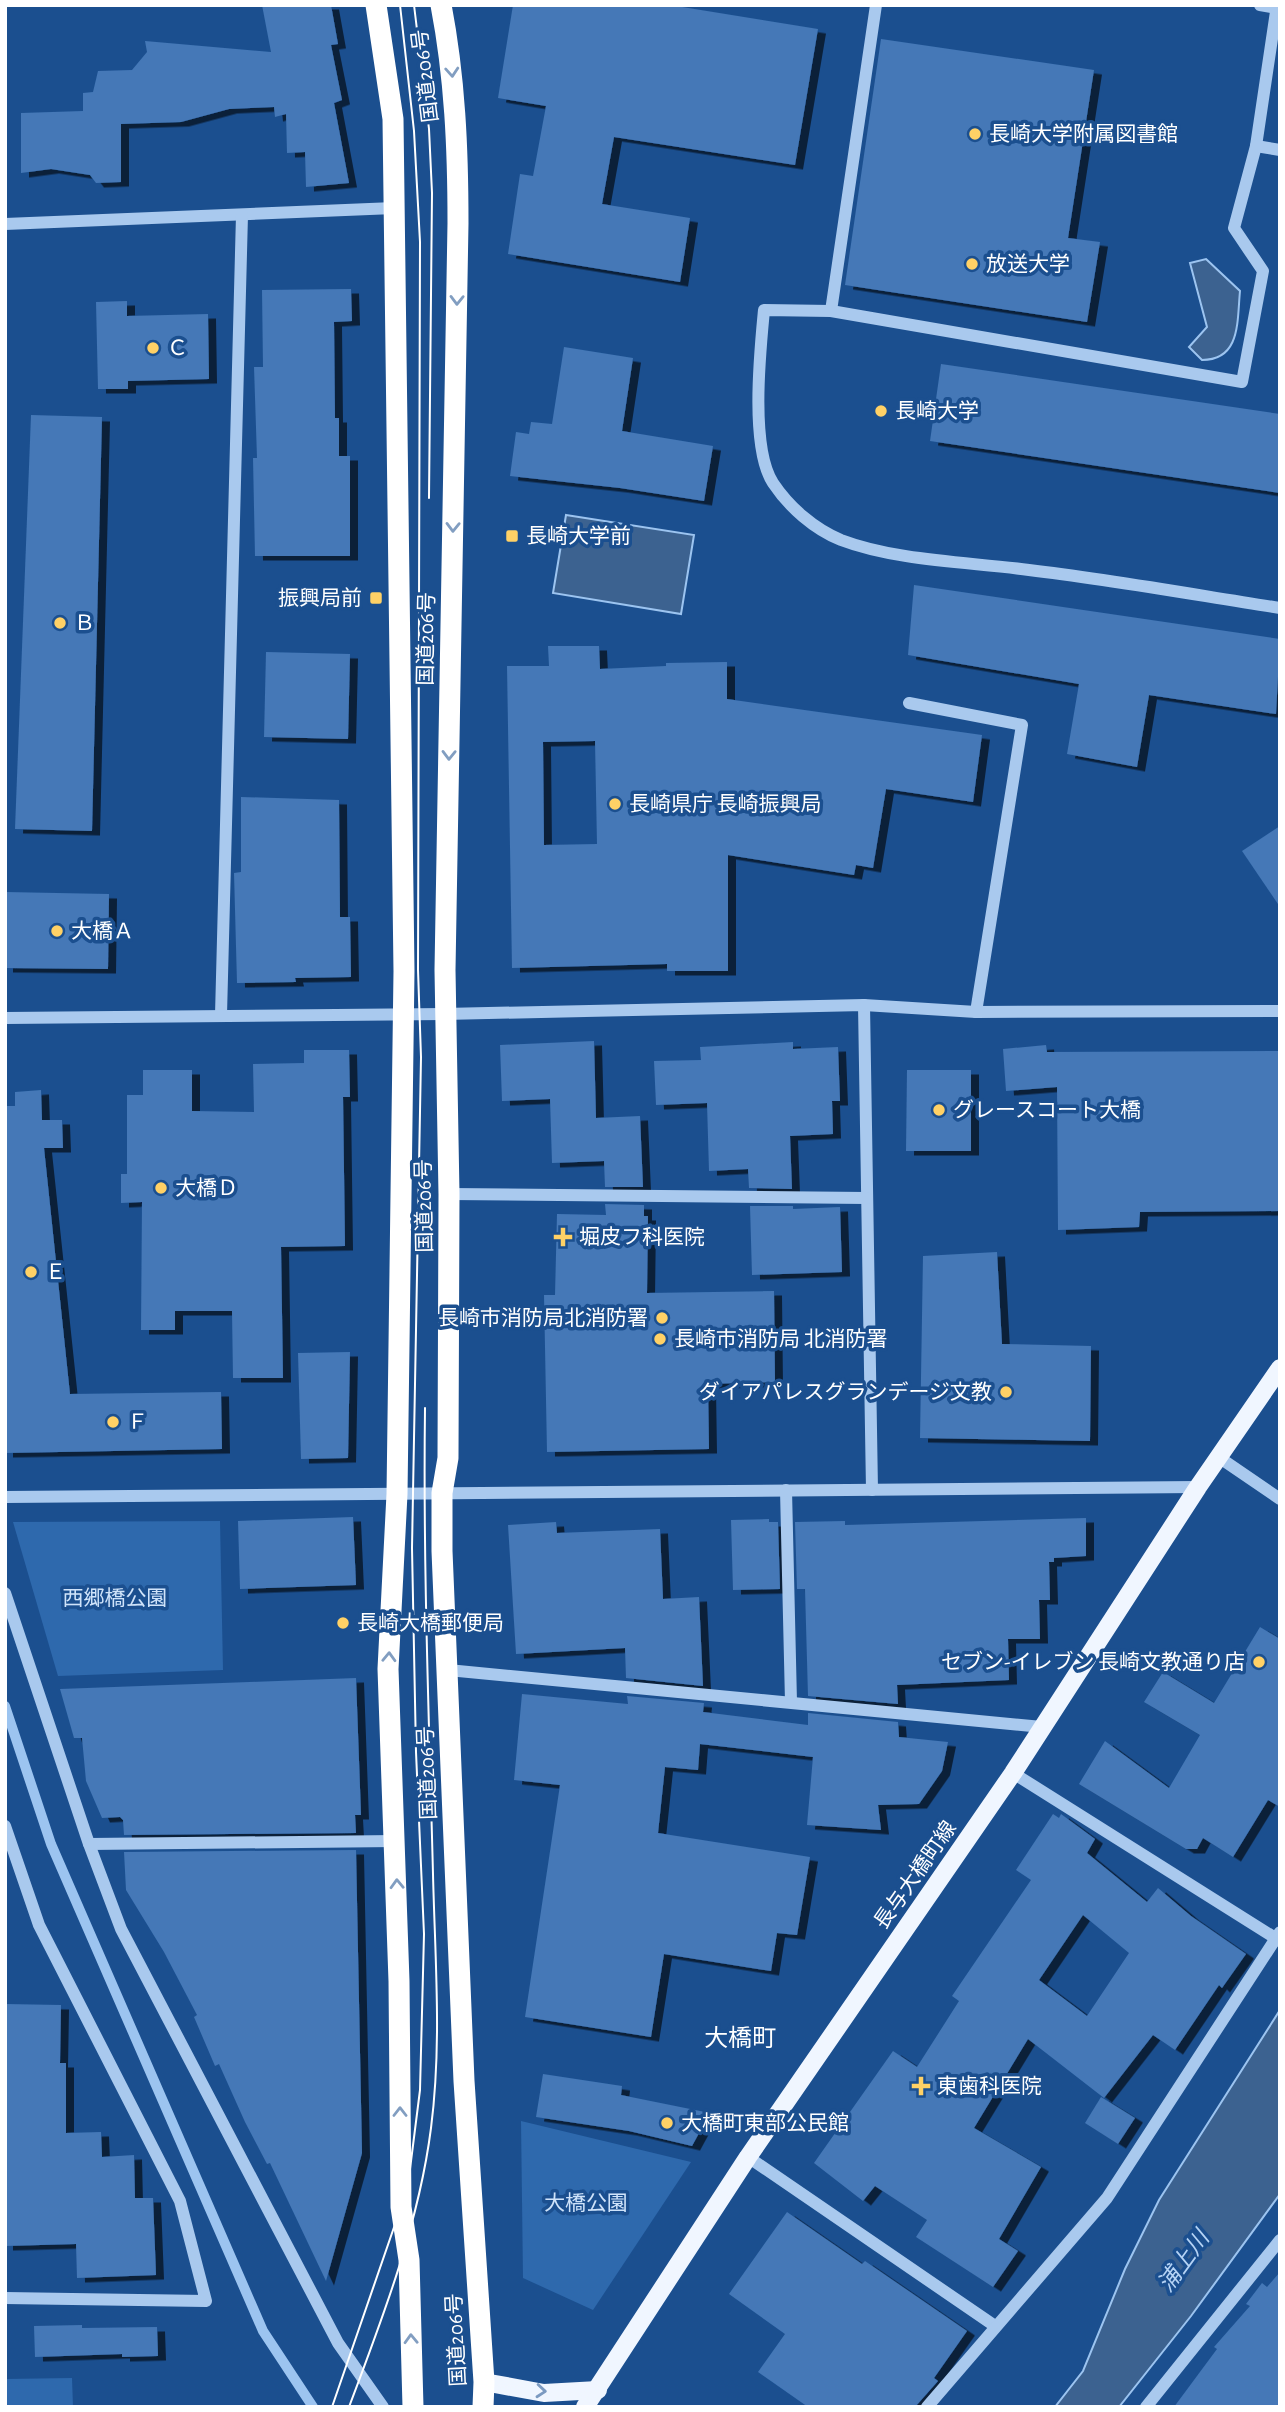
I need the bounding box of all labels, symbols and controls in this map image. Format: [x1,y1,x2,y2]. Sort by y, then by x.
street label: 国道206号 [408,28,442,124]
one-way arrow [444,67,459,78]
place label: 長崎大学附属図書館 [989,123,1178,145]
marker: 長崎大学附属図書館 [967,126,983,142]
place label: 放送大学 [986,253,1070,275]
marker: 放送大学 [964,256,980,272]
one-way arrow [449,295,465,305]
place label: Ｃ [167,338,188,359]
marker: Ｃ [145,340,161,356]
place label: 長崎大学 [895,400,979,422]
marker: 長崎大学 [873,403,889,419]
one-way arrow [445,522,461,533]
place label: 長崎大学前 [526,525,631,547]
marker: 長崎大学前 [504,528,520,544]
place label: 振興局前 [278,587,362,609]
marker: 振興局前 [368,590,384,606]
street label: 国道206号 [414,592,438,686]
place label: Ｂ [74,613,95,634]
marker: Ｂ [52,615,68,631]
one-way arrow [441,749,456,760]
place label: 長崎県庁 長崎振興局 [629,793,821,815]
marker: 長崎県庁 長崎振興局 [607,796,623,812]
place label: 大橋Ａ [71,920,134,942]
marker: 大橋Ａ [49,923,65,939]
place label: グレースコート大橋 [953,1099,1141,1121]
marker: グレースコート大橋 [931,1102,947,1118]
street label: 国道206号 [412,1159,436,1253]
place label: 大橋Ｄ [175,1177,238,1199]
marker: 大橋Ｄ [153,1180,169,1196]
place label: 堀皮フ科医院 [579,1226,705,1248]
marker: 堀皮フ科医院 [553,1227,573,1247]
place label: Ｅ [45,1262,66,1283]
marker: Ｅ [23,1264,39,1280]
place label: 長崎市消防局北消防署 [438,1307,648,1329]
marker: 長崎市消防局北消防署 [654,1310,670,1326]
place label: 長崎市消防局 北消防署 [674,1328,887,1350]
marker: 長崎市消防局 北消防署 [652,1331,668,1347]
place label: ダイアパレスグランデージ文教 [699,1381,992,1403]
marker: ダイアパレスグランデージ文教 [998,1384,1014,1400]
place label: Ｆ [127,1412,148,1433]
marker: Ｆ [105,1414,121,1430]
park label: 西郷橋公園 [63,1587,168,1609]
place label: 長崎大橋郵便局 [357,1612,504,1634]
marker: 長崎大橋郵便局 [335,1615,351,1631]
place label: セブン-イレブン 長崎文教通り店 [941,1650,1245,1673]
one-way arrow [381,1651,396,1662]
marker: セブン-イレブン 長崎文教通り店 [1251,1654,1267,1670]
street label: 国道206号 [414,1726,440,1820]
street label: 長与大橋町線 [870,1817,960,1933]
one-way arrow [389,1878,404,1889]
district label: 大橋町 [704,2025,776,2051]
place label: 東歯科医院 [937,2075,1042,2097]
marker: 東歯科医院 [911,2076,931,2096]
one-way arrow [392,2106,408,2116]
place label: 大橋町東部公民館 [681,2112,849,2134]
marker: 大橋町東部公民館 [659,2115,675,2131]
park label: 大橋公園 [544,2192,628,2214]
water label: 浦上川 [1153,2224,1216,2297]
street label: 国道206号 [443,2293,469,2387]
one-way arrow [403,2333,419,2343]
one-way arrow [536,2383,547,2398]

